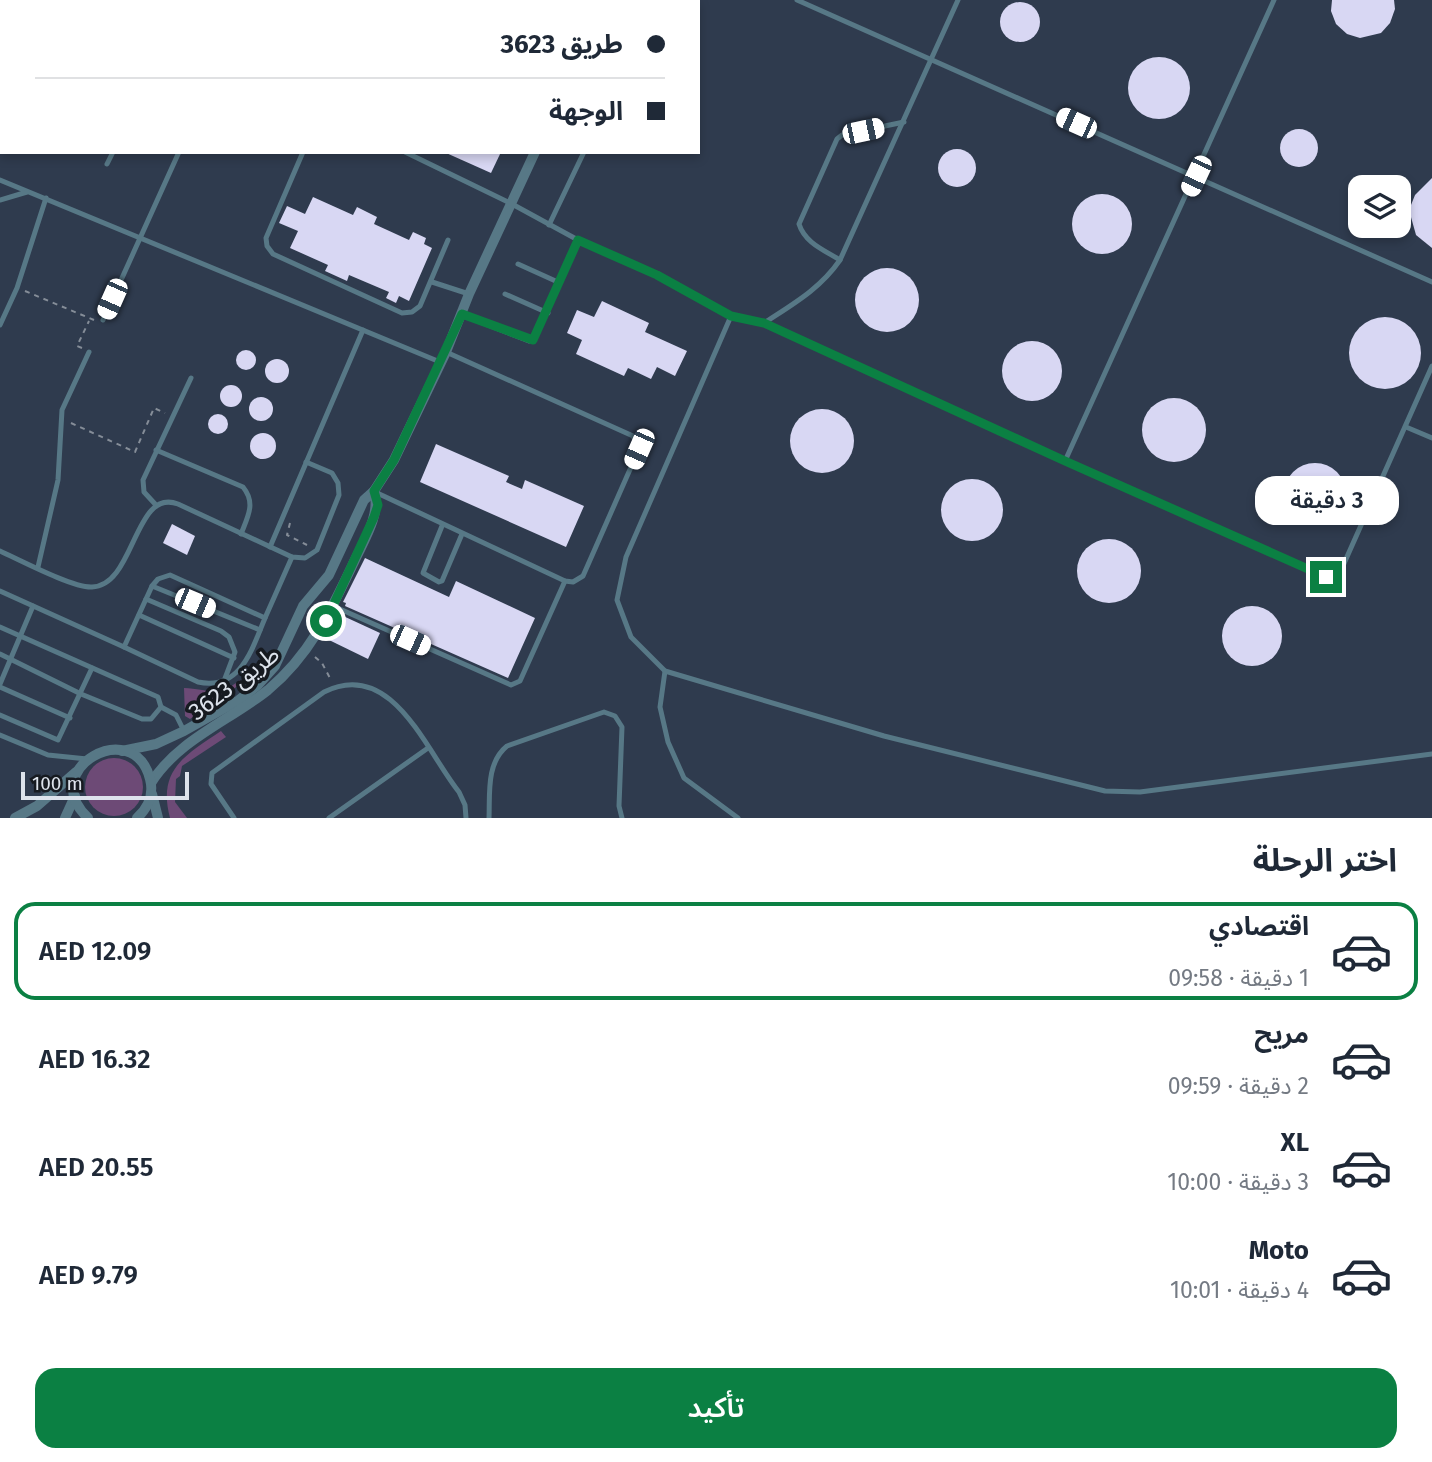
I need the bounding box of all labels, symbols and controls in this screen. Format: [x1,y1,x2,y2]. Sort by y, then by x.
text: طريق 3623 [501,29,623,60]
text: الوجهة [549,96,623,127]
car [1053,105,1100,141]
car [841,116,886,146]
car [1178,153,1215,199]
map controls [1348,175,1411,238]
button: layers [1348,175,1411,238]
car [94,276,131,322]
car [621,426,658,472]
callout: 3 دقيقة [1254,476,1398,524]
text: 3 دقيقة [1290,486,1364,514]
route end [1310,561,1342,593]
car [172,585,219,621]
route start [310,605,342,637]
car [387,622,434,658]
street label: طريق 3623 [183,640,285,727]
scale bar [21,769,189,801]
text: 100 m [32,772,83,795]
text: اختر الرحلة [1253,841,1397,879]
text: اقتصادي [1209,911,1309,942]
icon: car [1330,920,1393,983]
text: AED 12.09 [39,936,151,967]
text: 1 دقيقة · 09:58 [1168,964,1309,992]
text: مريح [1254,1019,1309,1050]
icon: car [1330,1028,1393,1091]
text: AED 16.32 [39,1044,151,1075]
text: 2 دقيقة · 09:59 [1168,1072,1309,1100]
text: XL [1281,1127,1309,1158]
icon: car [1330,1136,1393,1199]
text: AED 20.55 [39,1152,153,1183]
text: 3 دقيقة · 10:00 [1167,1168,1309,1196]
text: Moto [1249,1235,1309,1266]
icon: car [1330,1244,1393,1307]
text: AED 9.79 [39,1260,138,1291]
text: 4 دقيقة · 10:01 [1170,1276,1309,1304]
button: تأكيد [35,1368,1397,1448]

